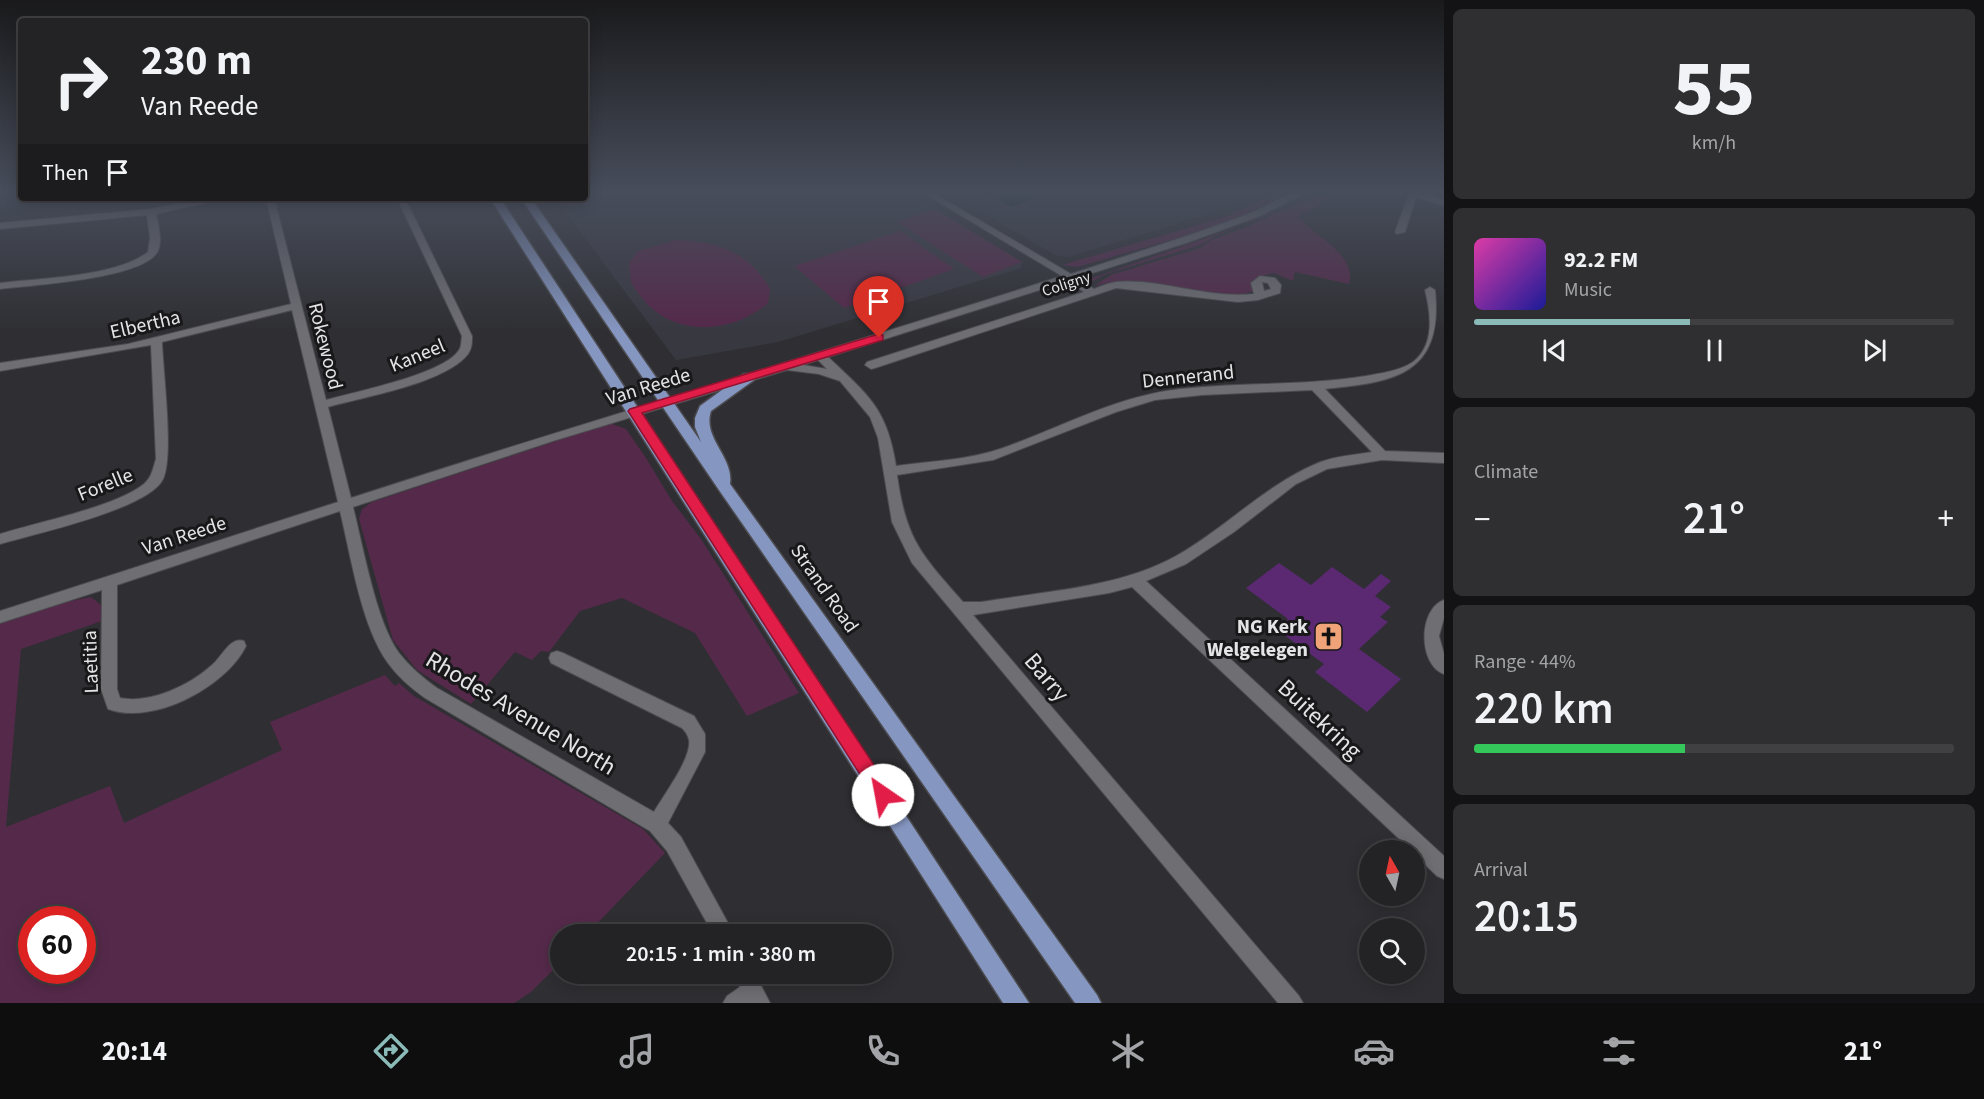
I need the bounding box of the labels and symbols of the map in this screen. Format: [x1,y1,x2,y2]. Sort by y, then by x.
street label: Coligny [1039,266,1094,302]
pin [853,276,904,338]
street label: Rokewood [301,300,349,393]
street label: Elbertha [107,303,183,347]
street label: Kaneel [385,332,449,380]
street label: Dennerand [1141,358,1236,396]
street label: Van Reede [603,361,694,413]
street label: Forelle [74,461,137,509]
street label: Van Reede [139,509,230,563]
street label: Strand Road [783,539,865,639]
place label: NG Kerk Welgelegen [1207,613,1308,664]
church icon: NG Kerk Welgelegen [1313,621,1345,653]
street label: Laetitia [76,630,106,694]
street label: Rhodes Avenue North [419,643,623,784]
street label: Barry [1016,645,1078,710]
street label: Buitekring [1270,671,1370,768]
position arrow [851,763,915,827]
north arrow [1359,840,1425,906]
speed limit sign: 60 [18,906,96,984]

